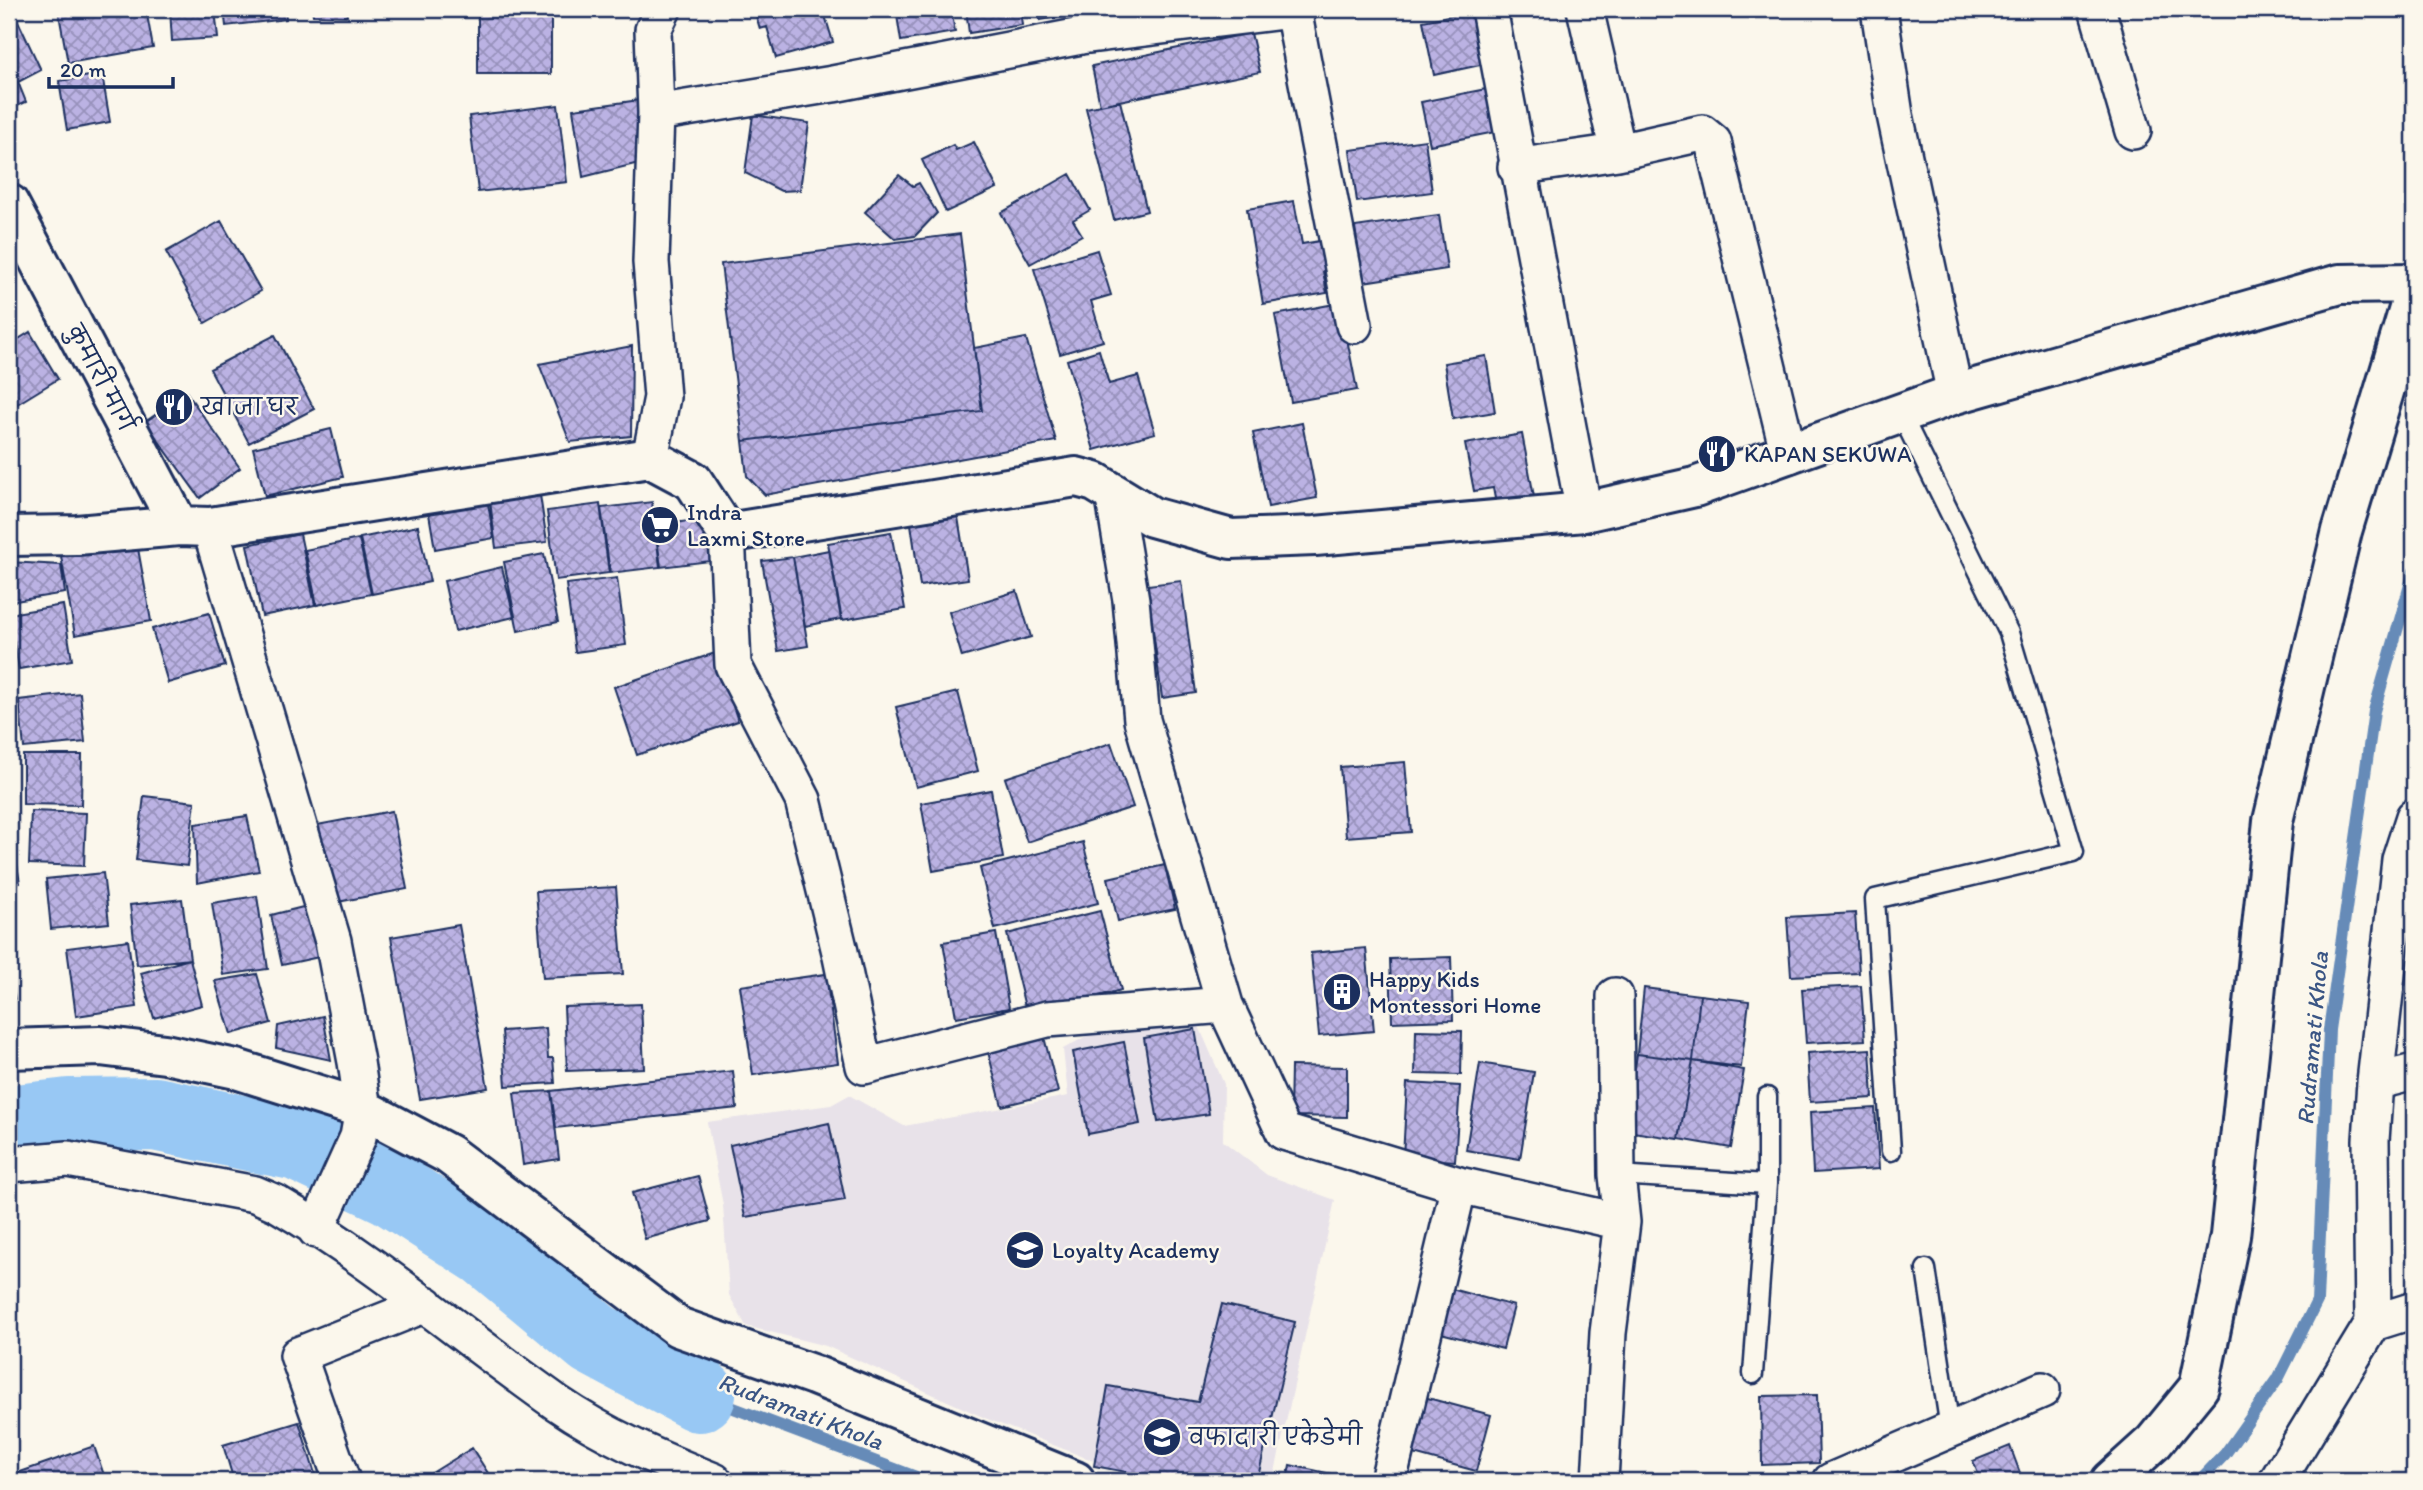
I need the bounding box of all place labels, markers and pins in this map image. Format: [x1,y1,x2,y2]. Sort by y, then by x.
restaurant icon: खाजा घर [153,386,195,428]
place label: खाजा घर [199,393,299,421]
restaurant icon: KAPAN SEKUWA [1696,433,1738,475]
place label: KAPAN SEKUWA [1744,440,1912,468]
place label: Indra Laxmi Store [687,498,805,552]
supermarket icon: Indra Laxmi Store [639,504,681,546]
place label: Happy Kids Montessori Home [1369,965,1541,1019]
building icon: Happy Kids Montessori Home [1321,971,1363,1013]
school or university icon: Loyalty Academy [1004,1229,1046,1271]
place label: Loyalty Academy [1052,1236,1220,1264]
school or university icon: वफादारी एकेडेमी [1141,1416,1183,1458]
place label: वफादारी एकेडेमी [1187,1417,1363,1451]

